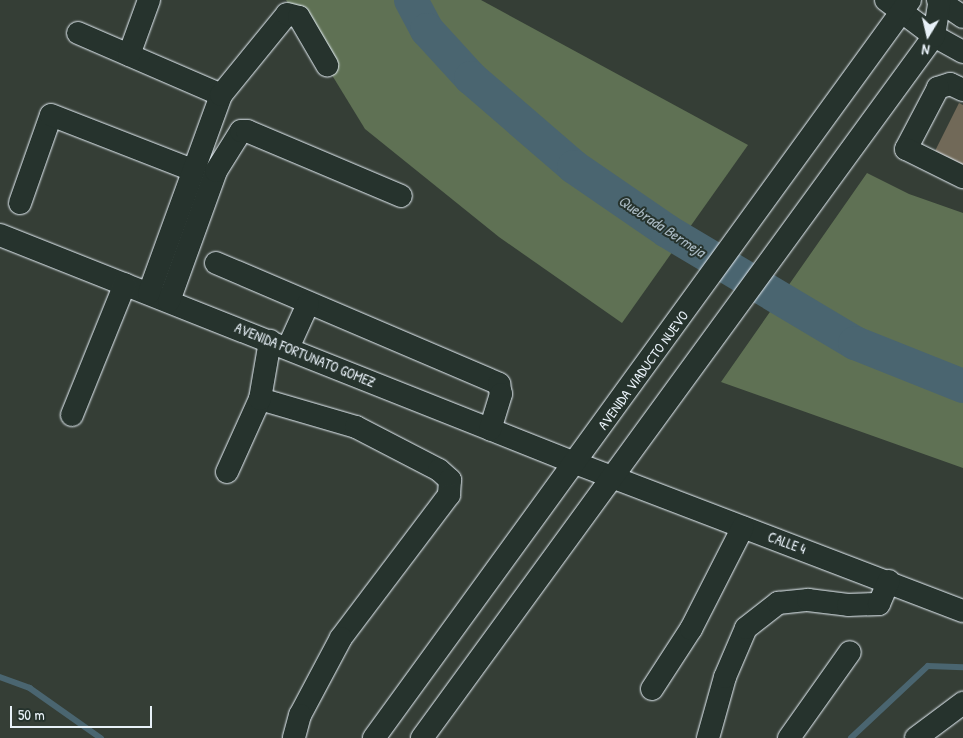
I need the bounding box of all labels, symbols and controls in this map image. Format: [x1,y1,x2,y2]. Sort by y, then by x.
north arrow [903,10,953,60]
text: N [920,40,931,60]
water label: Quebrada Bermeja [615,191,709,261]
street label: AVENIDA VIADUCTO NUEVO [594,307,692,433]
street label: AVENIDA FORTUNATO GOMEZ [232,319,378,391]
street label: CALLE 4 [766,528,808,558]
scale bar [12,696,155,728]
text: 50 m [18,704,45,725]

